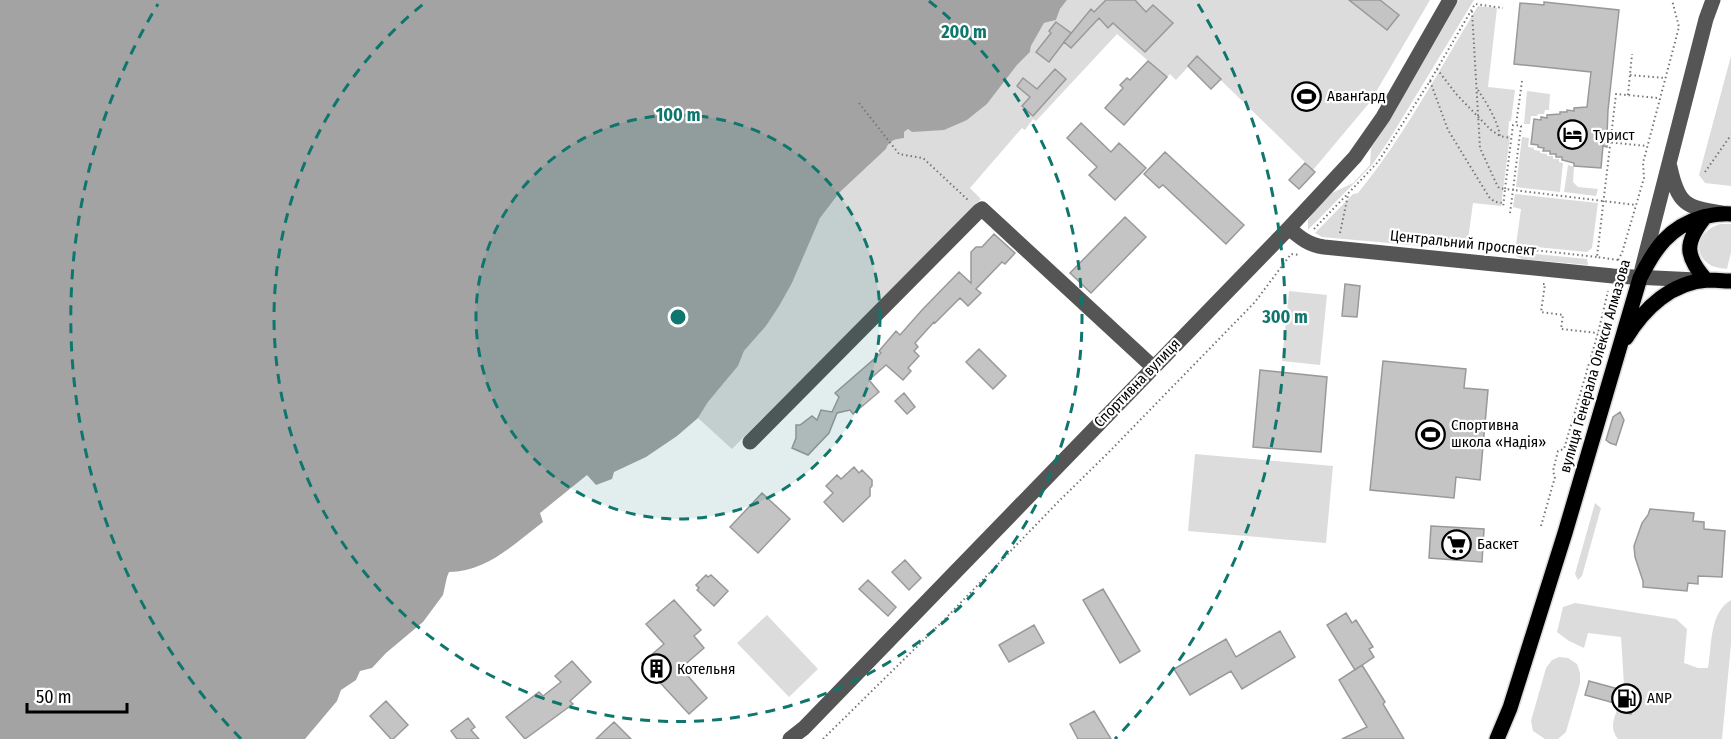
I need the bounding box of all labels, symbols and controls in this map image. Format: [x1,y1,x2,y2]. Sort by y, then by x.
text: 200 m [940,21,987,43]
sports icon: Аванґард [1290,80,1322,112]
place label: Аванґард [1327,87,1386,105]
text: 100 m [656,104,700,126]
hotel icon: Турист [1556,119,1588,151]
place label: Турист [1593,126,1635,144]
street label: Центральний проспект [1389,226,1538,260]
street label: вулиця Генерала Олекси Алмазова [1556,257,1634,475]
text: 300 m [1261,306,1308,328]
centre of rings [668,307,688,327]
street label: Спортивна вулиця [1090,335,1184,431]
place label: Спортивна школа «Надія» [1451,416,1546,451]
sports icon: Спортивна школа «Надія» [1414,418,1446,450]
supermarket icon: Баскет [1440,528,1472,560]
place label: Баскет [1477,535,1520,553]
building icon: Котельня [640,653,672,685]
place label: Котельня [677,660,735,678]
scale bar [27,676,128,714]
fuel station icon: ANP [1610,682,1642,714]
text: 50 m [36,686,72,708]
place label: ANP [1647,689,1672,707]

